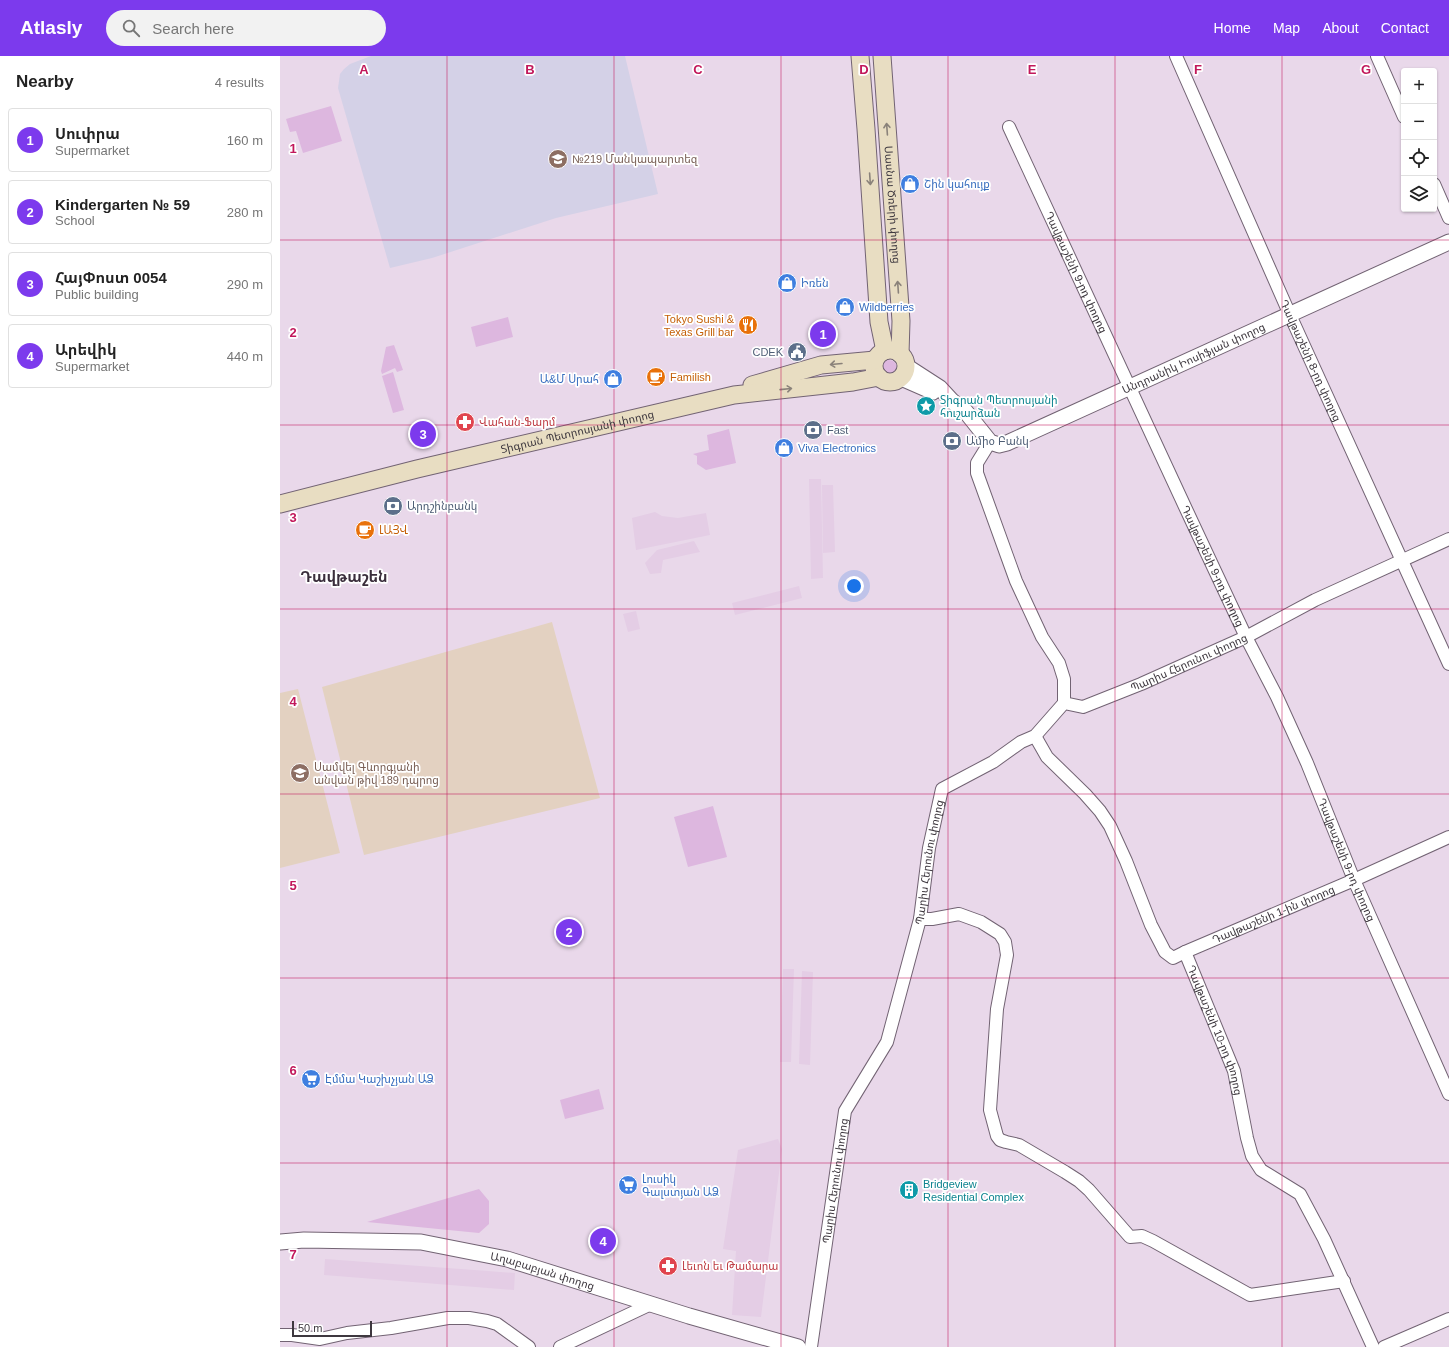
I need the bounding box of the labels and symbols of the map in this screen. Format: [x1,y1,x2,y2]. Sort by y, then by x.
text: A [359,62,369,77]
text: B [525,62,535,77]
text: C [693,62,703,77]
text: D [859,62,869,77]
text: E [1028,62,1037,77]
text: F [1194,62,1202,77]
text: G [1361,62,1371,77]
one-way arrow [883,123,890,136]
text: 1 [289,141,297,156]
street label: Սասնա Ծռերի փողոց [882,145,903,264]
school or university icon: №219 Մանկապարտեզ [547,148,569,170]
place label: №219 Մանկապարտեզ [572,153,699,166]
one-way arrow [866,172,873,185]
shop icon: Շին կահույք [899,173,921,195]
place label: Շին կահույք [924,178,990,191]
street label: Դավթաշենի 9-րդ փողոց [1043,210,1110,335]
shop icon: Իռեն [776,272,798,294]
place label: Իռեն [801,277,829,289]
one-way arrow [895,281,902,294]
shop icon: Wildberries [834,296,856,318]
street label: Դավթաշենի 8-րդ փողոց [1278,298,1344,424]
place label: Wildberries [859,301,915,313]
place label: Tokyo Sushi & Texas Grill bar [664,313,735,338]
restaurant icon: Tokyo Sushi & Texas Grill bar [737,314,759,336]
pin: 1 [810,319,836,349]
street label: Անդրանիկ Իոսիֆյան փողոց [1120,320,1267,396]
text: 2 [289,325,297,340]
public building icon: CDEK [786,341,808,363]
place label: CDEK [752,346,784,358]
one-way arrow [830,360,843,367]
cafe icon: Familish [645,366,667,388]
shop icon: Ա&Մ Սրահ [602,368,624,390]
place label: Familish [670,371,711,383]
place label: Ա&Մ Սրահ [540,373,599,386]
one-way arrow [779,386,792,393]
place label: Տիգրան Պետրոսյանի հուշարձան [940,394,1058,420]
place icon: Տիգրան Պետրոսյանի հուշարձան [915,395,937,417]
street label: Տիգրան Պետրոսյանի փողոց [499,408,655,455]
pharmacy icon: Վահան-Ֆարմ [454,411,476,433]
place label: Վահան-Ֆարմ [479,416,556,429]
pin: 3 [410,419,436,449]
bank icon: Fast [802,419,824,441]
place label: Fast [827,424,848,436]
bank icon: Ամիօ Բանկ [941,430,963,452]
place label: Ամիօ Բանկ [966,435,1029,448]
shop icon: Viva Electronics [773,437,795,459]
place label: Viva Electronics [798,442,877,454]
bank icon: Արդշինբանկ [382,495,404,517]
place label: Արդշինբանկ [407,500,477,513]
street label: Դավթաշենի 9-րդ փողոց [1179,503,1246,629]
text: 3 [289,510,297,525]
cafe icon: ԼԱՅՎ [354,519,376,541]
place label: ԼԱՅՎ [379,524,408,536]
district label: Դավթաշեն [300,568,388,586]
your location [844,576,864,596]
street label: Պարիս Հերունու փողոց [1129,631,1249,694]
text: 4 [289,694,297,709]
place label: Սամվել Գևորգյանի անվան թիվ 189 դպրոց [314,761,439,787]
school or university icon: Սամվել Գևորգյանի անվան թիվ 189 դպրոց [289,762,311,784]
street label: Դավթաշենի 9-րդ փողոց [1316,796,1378,924]
street label: Պարիս Հերունու փողոց [913,799,946,926]
text: 5 [289,878,297,893]
street label: Դավթաշենի 1-ին փողոց [1210,883,1337,946]
pin: 2 [556,917,582,947]
street label: Դավթաշենի 10-րդ փողոց [1185,963,1245,1097]
text: 6 [289,1063,297,1078]
supermarket icon: Էմմա Կաշխչյան ԱՁ [300,1068,322,1090]
place label: Էմմա Կաշխչյան ԱՁ [325,1073,434,1086]
street label: Պարիս Հերունու փողոց [820,1117,851,1244]
place label: Լուսիկ Գալստյան ԱՁ [642,1173,719,1199]
supermarket icon: Լուսիկ Գալստյան ԱՁ [617,1174,639,1196]
place label: Bridgeview Residential Complex [923,1178,1024,1203]
building icon: Bridgeview Residential Complex [898,1179,920,1201]
pin: 4 [590,1226,616,1256]
text: 7 [289,1247,297,1262]
street label: Աղաբաբյան փողոց [489,1250,596,1293]
pharmacy icon: Լեւոն եւ Թամարա [657,1255,679,1277]
place label: Լեւոն եւ Թամարա [682,1260,778,1273]
scale bar [292,1319,372,1338]

